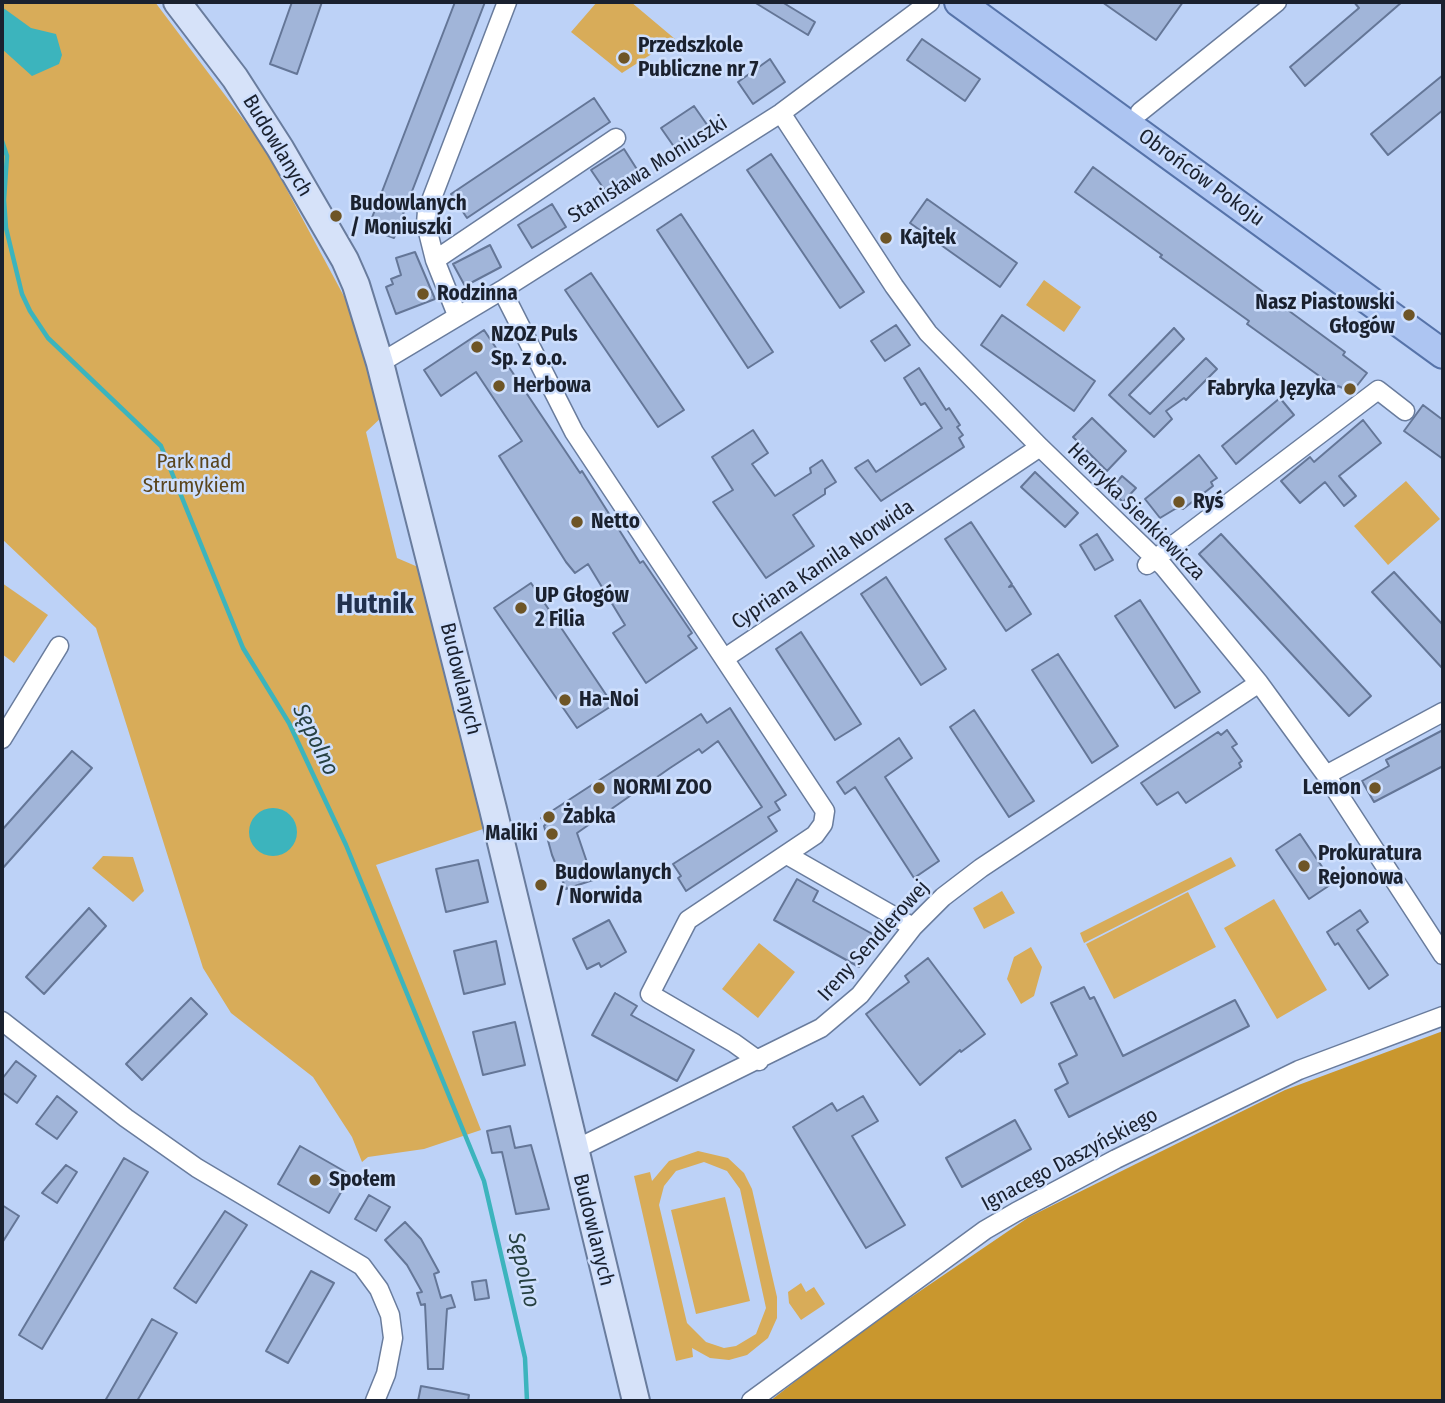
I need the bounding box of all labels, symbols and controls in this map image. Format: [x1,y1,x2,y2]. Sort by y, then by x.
place label: Przedszkole Publiczne nr 7 [638,33,758,83]
marker: Przedszkole Publiczne nr 7 [616,50,632,66]
street label: Budowlanych [237,90,317,202]
street label: Stanisława Moniuszki [564,111,732,229]
street label: Obrońców Pokoju [1133,124,1269,232]
place label: Budowlanych / Moniuszki [350,191,467,241]
marker: Budowlanych / Moniuszki [328,208,344,224]
place label: Kajtek [900,225,956,251]
marker: Kajtek [878,230,894,246]
place label: Rodzinna [437,281,518,307]
marker: Rodzinna [415,286,431,302]
place label: Nasz Piastowski Głogów [1255,290,1395,340]
marker: Nasz Piastowski Głogów [1401,307,1417,323]
place label: NZOZ Puls Sp. z o.o. [491,322,578,372]
marker: NZOZ Puls Sp. z o.o. [469,339,485,355]
place label: Herbowa [513,373,591,399]
place label: Fabryka Języka [1207,376,1336,402]
marker: Herbowa [491,378,507,394]
marker: Fabryka Języka [1342,381,1358,397]
street label: Henryka Sienkiewicza [1062,438,1210,586]
park label: Park nad Strumykiem [143,449,245,499]
place label: Ryś [1193,489,1224,515]
marker: Ryś [1171,494,1187,510]
street label: Cypriana Kamila Norwida [727,495,919,635]
place label: Netto [591,509,640,535]
marker: Netto [569,514,585,530]
place label: UP Głogów 2 Filia [535,583,629,633]
district label: Hutnik [336,588,414,622]
marker: UP Głogów 2 Filia [513,600,529,616]
street label: Budowlanych [434,620,486,738]
place label: Ha-Noi [579,687,639,713]
marker: Ha-Noi [557,692,573,708]
water label: Sępolno [286,700,344,780]
place label: NORMI ZOO [613,775,712,801]
place label: Lemon [1303,775,1361,801]
marker: NORMI ZOO [591,780,607,796]
marker: Lemon [1367,780,1383,796]
place label: Żabka [563,804,616,830]
marker: Żabka [541,809,557,825]
place label: Maliki [485,821,538,847]
marker: Maliki [544,826,560,842]
place label: Prokuratura Rejonowa [1318,841,1422,891]
marker: Prokuratura Rejonowa [1296,858,1312,874]
place label: Budowlanych / Norwida [555,860,672,910]
street label: Ireny Sendlerowej [813,875,935,1007]
marker: Budowlanych / Norwida [533,877,549,893]
street label: Ignacego Daszyńskiego [978,1103,1162,1217]
place label: Społem [329,1167,396,1193]
street label: Budowlanych [567,1171,619,1289]
marker: Społem [307,1172,323,1188]
water label: Sępolno [501,1230,545,1310]

